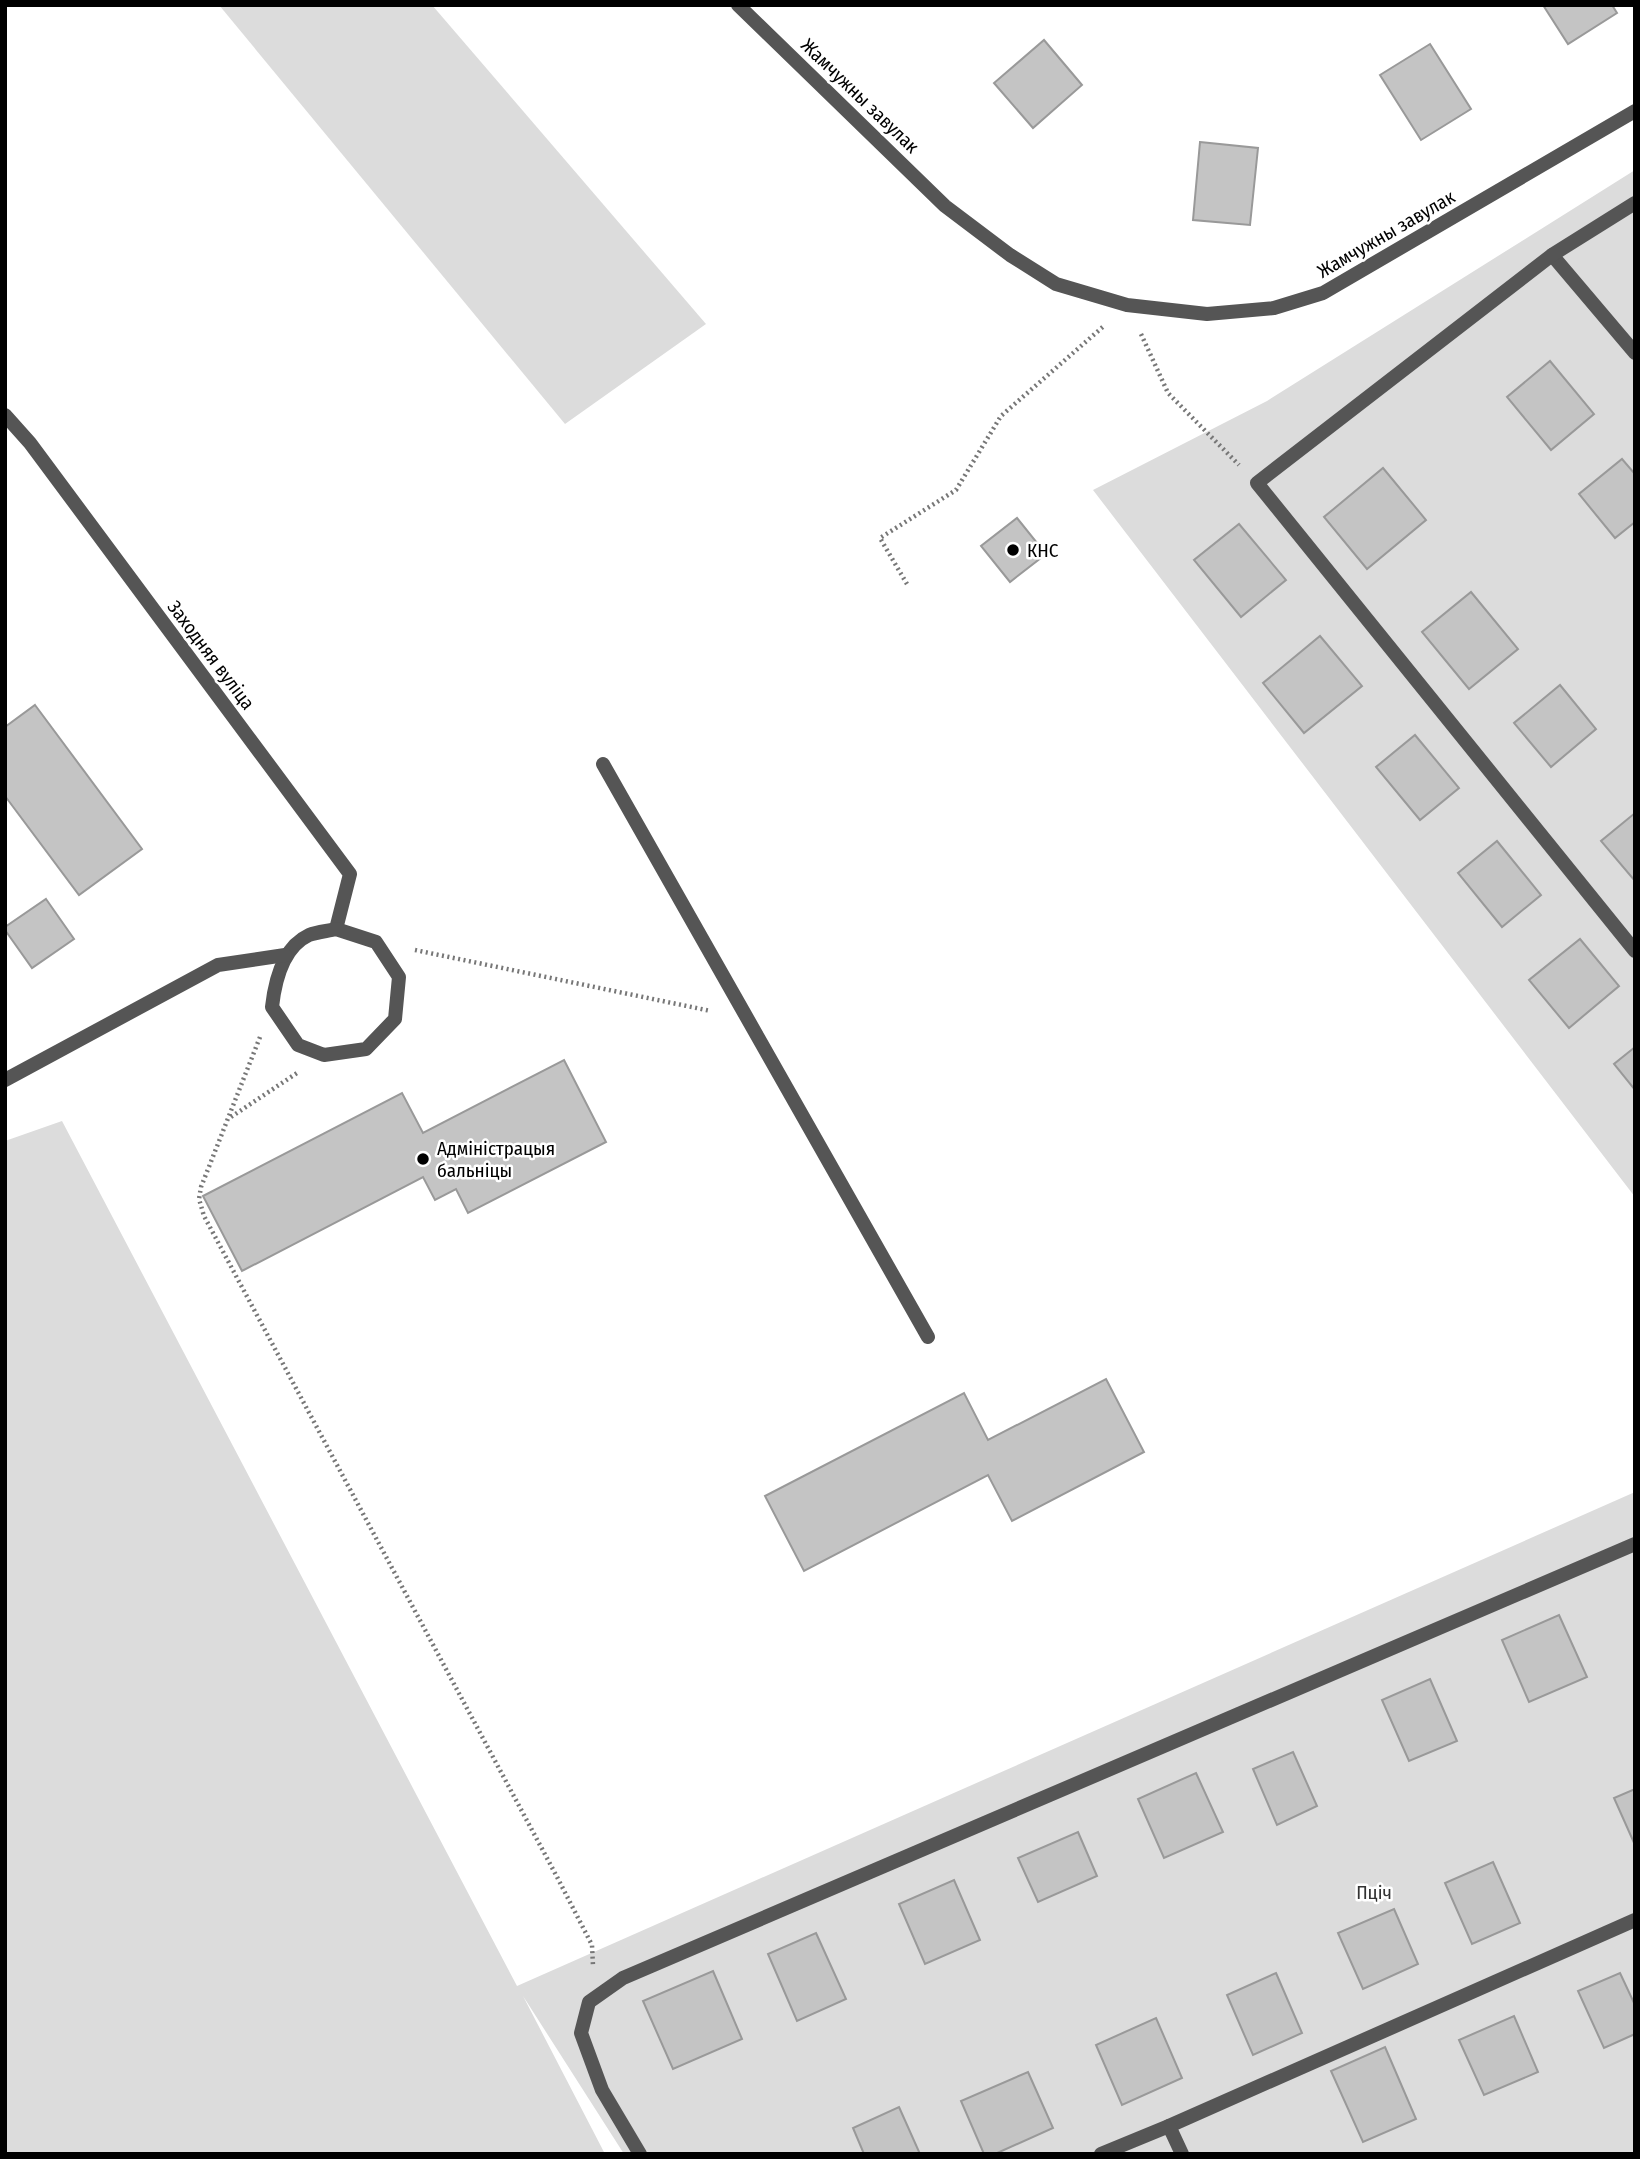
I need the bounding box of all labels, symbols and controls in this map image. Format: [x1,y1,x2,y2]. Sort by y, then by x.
street label: Жамчужны завулак [796,34,924,158]
street label: Жамчужны завулак [1313,185,1459,283]
place label: КНС [1027,539,1059,562]
marker: КНС [1005,542,1021,558]
street label: Заходняя вуліца [162,596,260,714]
place label: Адміністрацыя бальніцы [437,1137,555,1182]
marker: Адміністрацыя бальніцы [415,1151,431,1167]
park label: Пціч [1356,1881,1392,1904]

